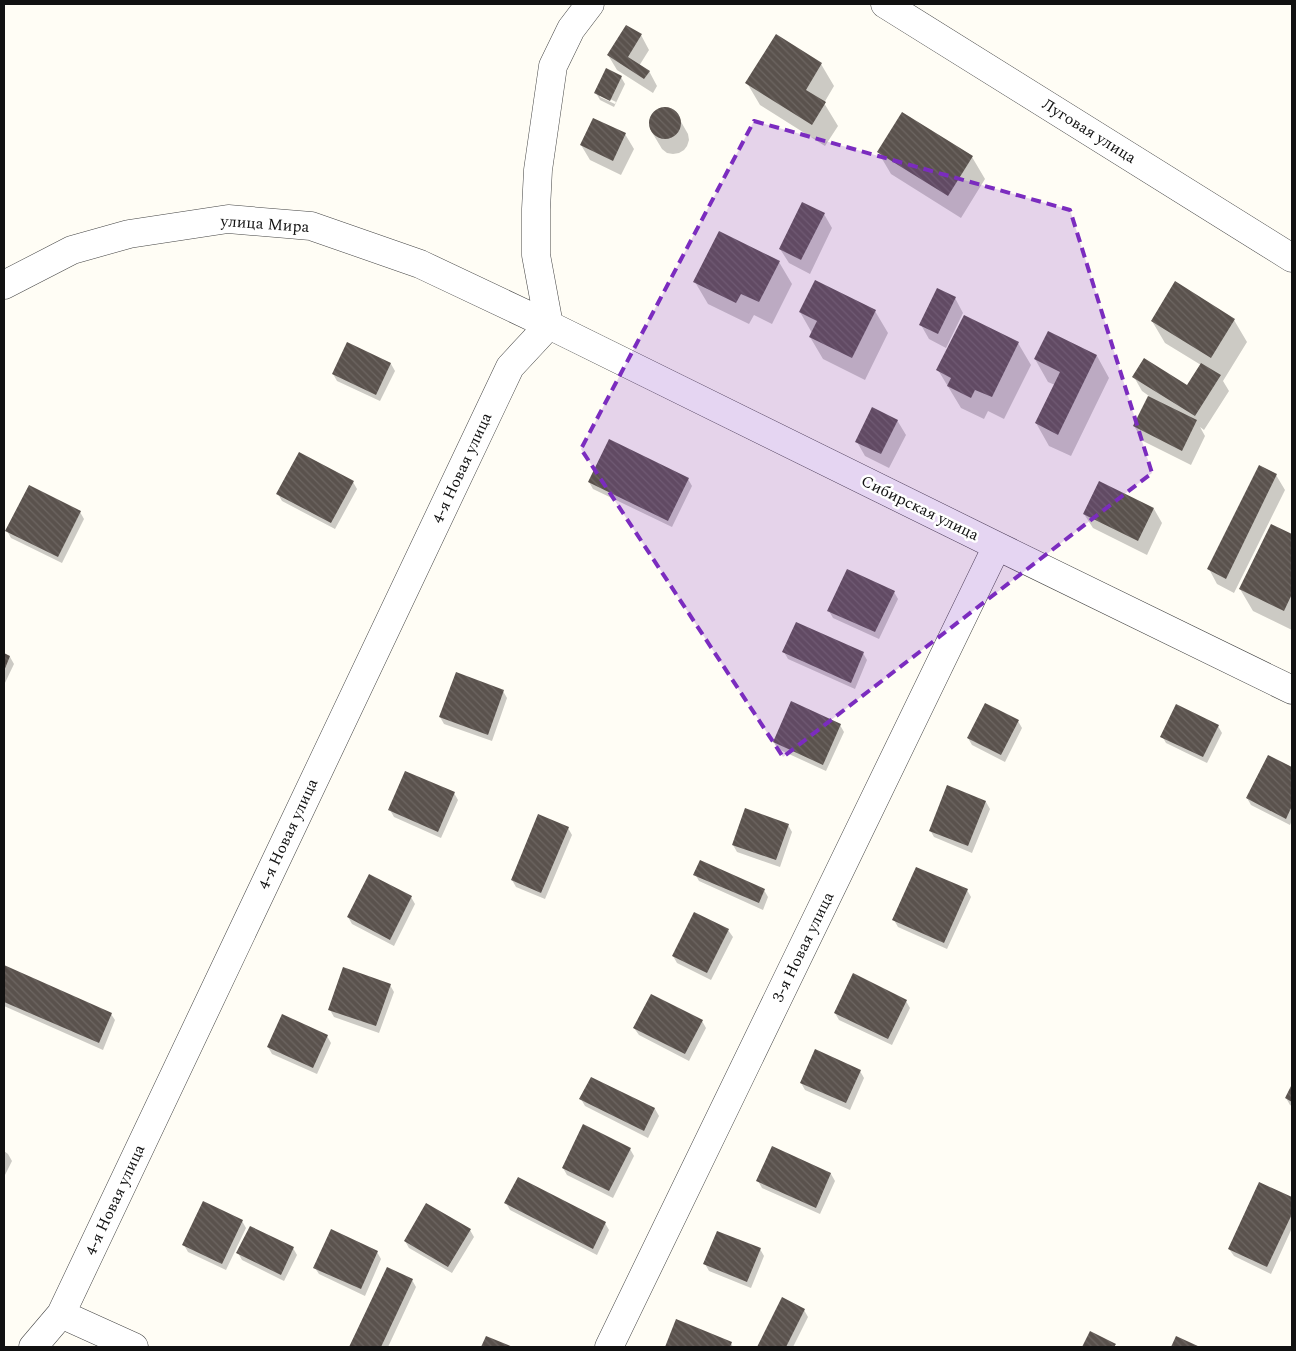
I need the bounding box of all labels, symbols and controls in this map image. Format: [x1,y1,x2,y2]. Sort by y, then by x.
street label: Луговая улица [1037,92,1141,170]
street label: улица Мира [219,209,310,239]
street label: 4-я Новая улица [426,408,498,528]
street label: Сибирская улица [857,469,983,547]
street label: 4-я Новая улица [252,774,324,894]
street label: 3-я Новая улица [766,888,840,1006]
street label: 4-я Новая улица [79,1140,151,1260]

